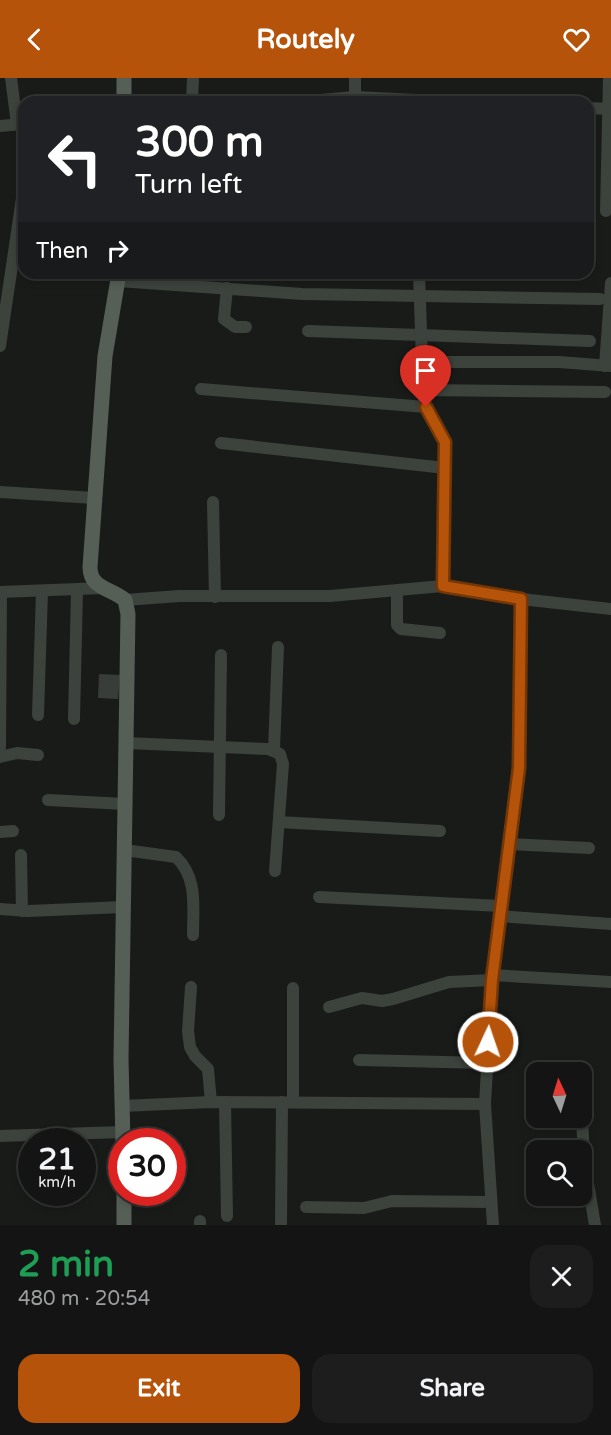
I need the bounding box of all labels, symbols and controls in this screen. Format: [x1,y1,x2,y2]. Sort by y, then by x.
icon: back [18,23,51,56]
text: Routely [256,23,355,56]
icon: heart [560,23,593,56]
text: 300 m [135,117,264,168]
icon: left [36,120,114,198]
text: Turn left [135,168,242,201]
icon: right [101,234,134,267]
text: Then [36,238,89,264]
pin [400,345,451,407]
icon: arrive [409,354,442,387]
position arrow [456,1010,520,1074]
north arrow [526,1062,592,1128]
map controls [526,1062,592,1206]
speed limit sign: 30 [108,1128,186,1206]
button: search [526,1140,592,1206]
text: 21 [38,1141,76,1178]
text: km/h [38,1173,76,1191]
text: 2 min [18,1243,114,1286]
button: close [530,1245,593,1308]
text: 480 m · 20:54 [18,1287,150,1311]
button: Exit [18,1354,300,1423]
button: Share [312,1354,593,1423]

